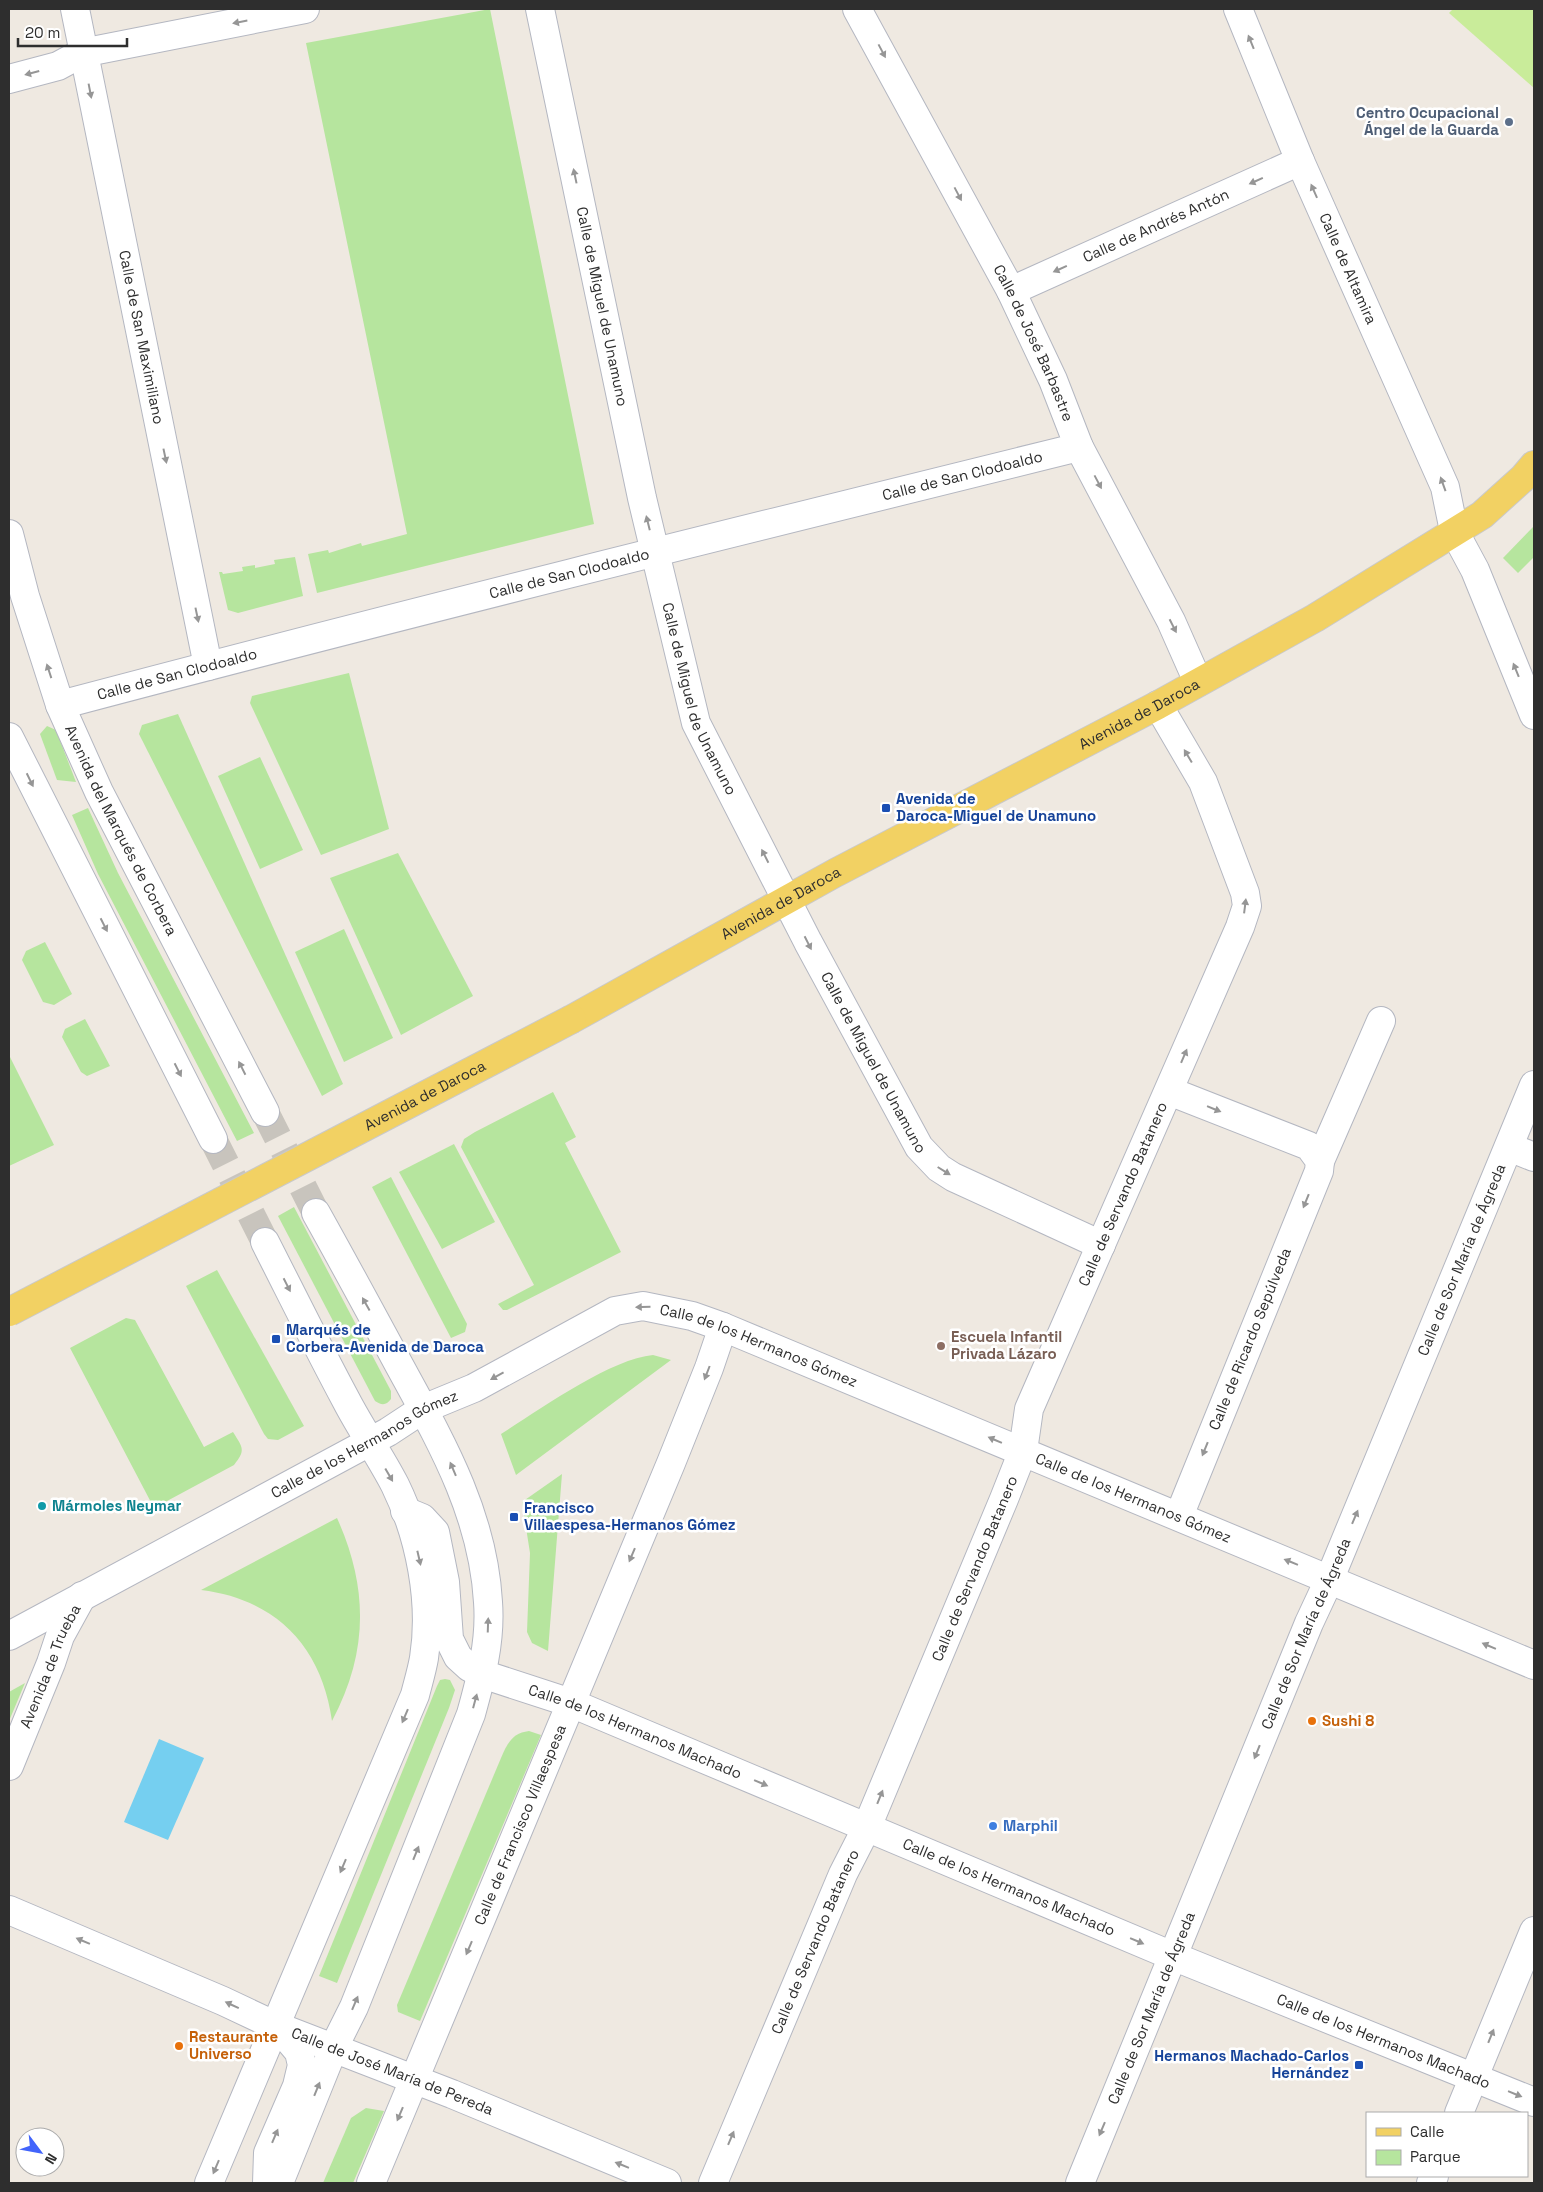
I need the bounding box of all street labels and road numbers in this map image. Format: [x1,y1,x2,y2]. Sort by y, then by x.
street label: Calle de Andrés Antón [1080,184,1232,266]
street label: Calle de Miguel de Unamuno [572,205,633,408]
street label: Calle de Altamira [1315,210,1382,327]
street label: Calle de San Maximiliano [115,249,169,426]
street label: Calle de José Barbastre [989,261,1078,424]
street label: Calle de San Clodoaldo [880,446,1044,504]
street label: Calle de San Clodoaldo [487,544,651,603]
street label: Calle de Miguel de Unamuno [658,600,741,798]
street label: Calle de San Clodoaldo [95,644,259,704]
street label: Avenida de Daroca [1075,674,1203,754]
street label: Avenida del Marqués de Corbera [61,722,182,939]
street label: Avenida de Daroca [717,862,844,943]
street label: Calle de Miguel de Unamuno [817,968,930,1157]
street label: Avenida de Daroca [361,1055,489,1134]
street label: Calle de Servando Batanero [1074,1099,1171,1289]
street label: Calle de Sor María de Ágreda [1413,1160,1510,1359]
street label: Calle de Ricardo Sepúlveda [1204,1244,1295,1433]
street label: Calle de los Hermanos Gómez [658,1300,860,1391]
street label: Calle de los Hermanos Gómez [267,1386,461,1502]
street label: Calle de los Hermanos Gómez [1033,1448,1234,1547]
street label: Calle de Servando Batanero [927,1473,1021,1664]
street label: Calle de Sor María de Ágreda [1257,1535,1355,1732]
street label: Avenida de Trueba [15,1600,85,1731]
street label: Calle de los Hermanos Machado [526,1680,745,1783]
street label: Calle de Francisco Villaespesa [470,1721,570,1928]
street label: Calle de los Hermanos Machado [900,1834,1118,1940]
street label: Calle de Servando Batanero [767,1846,863,2037]
street label: Calle de Sor María de Ágreda [1103,1909,1199,2107]
street label: Calle de los Hermanos Machado [1274,1989,1493,2092]
street label: Calle de José María de Pereda [289,2023,497,2119]

